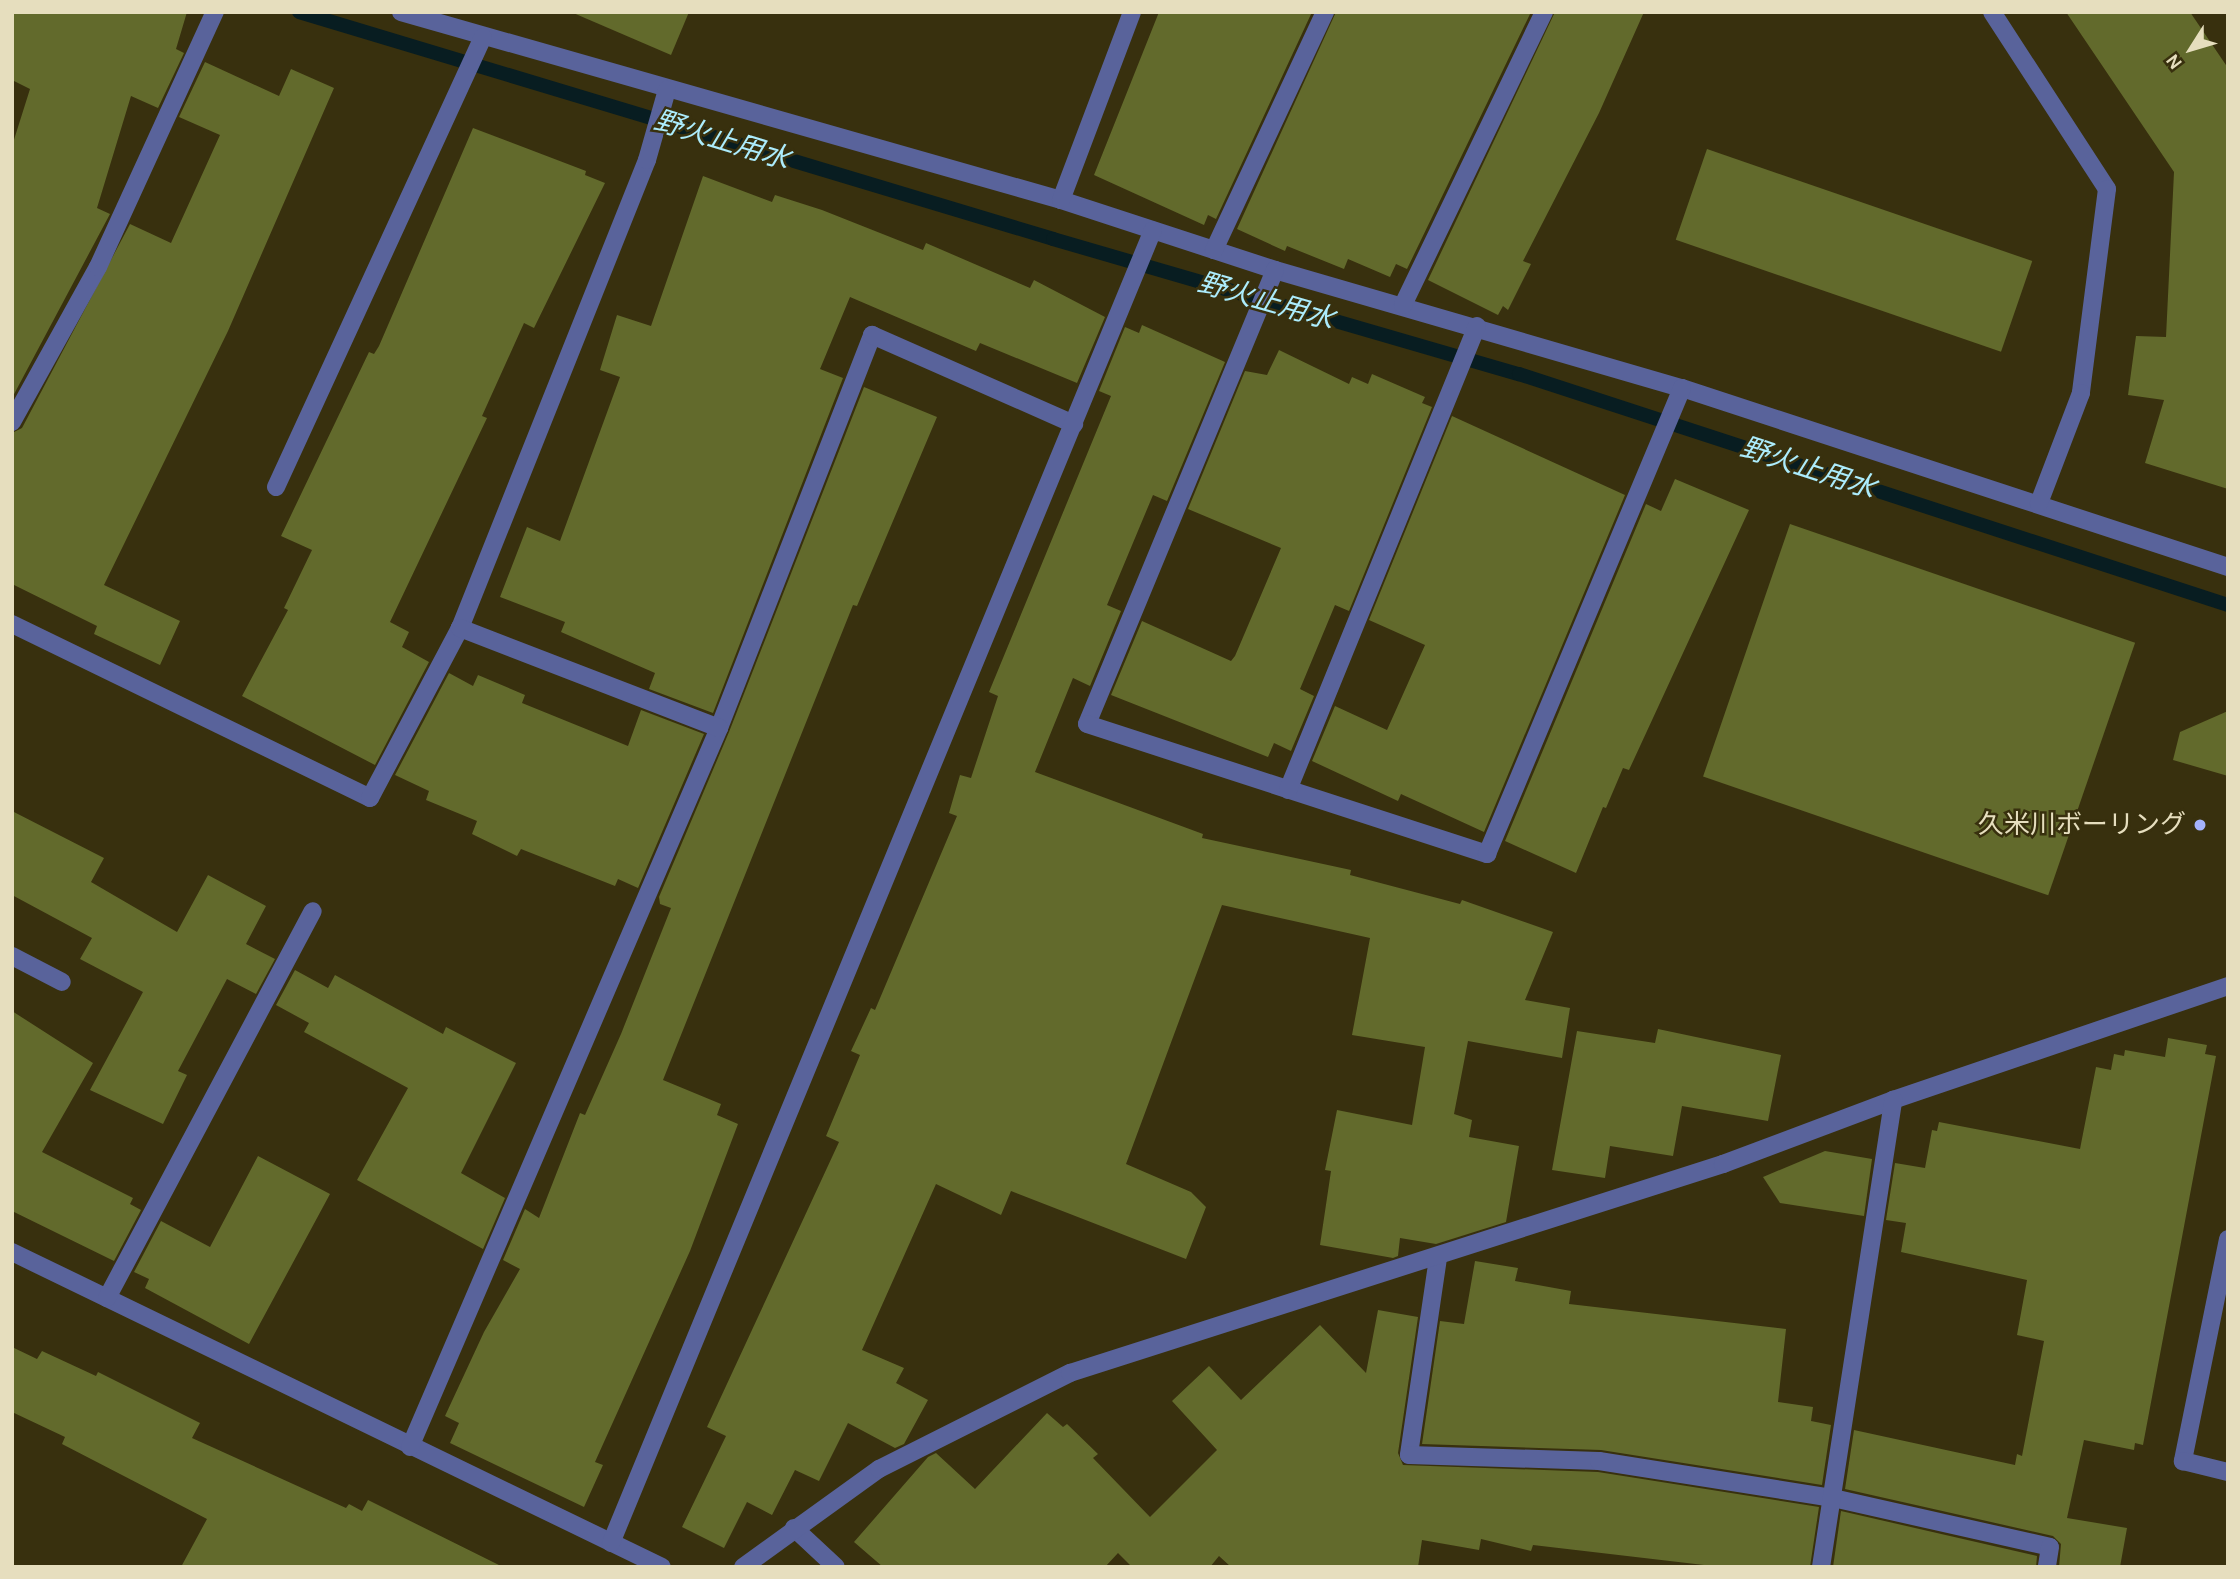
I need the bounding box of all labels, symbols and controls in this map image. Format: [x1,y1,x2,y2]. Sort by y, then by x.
north arrow [2156,14,2226,84]
text: N [2161,50,2187,74]
water label: 野火止用水 [650,103,794,177]
water label: 野火止用水 [1194,266,1338,336]
water label: 野火止用水 [1736,430,1880,506]
place label: 久米川ボーリング [1978,809,2186,841]
marker: 久米川ボーリング [2192,817,2208,833]

